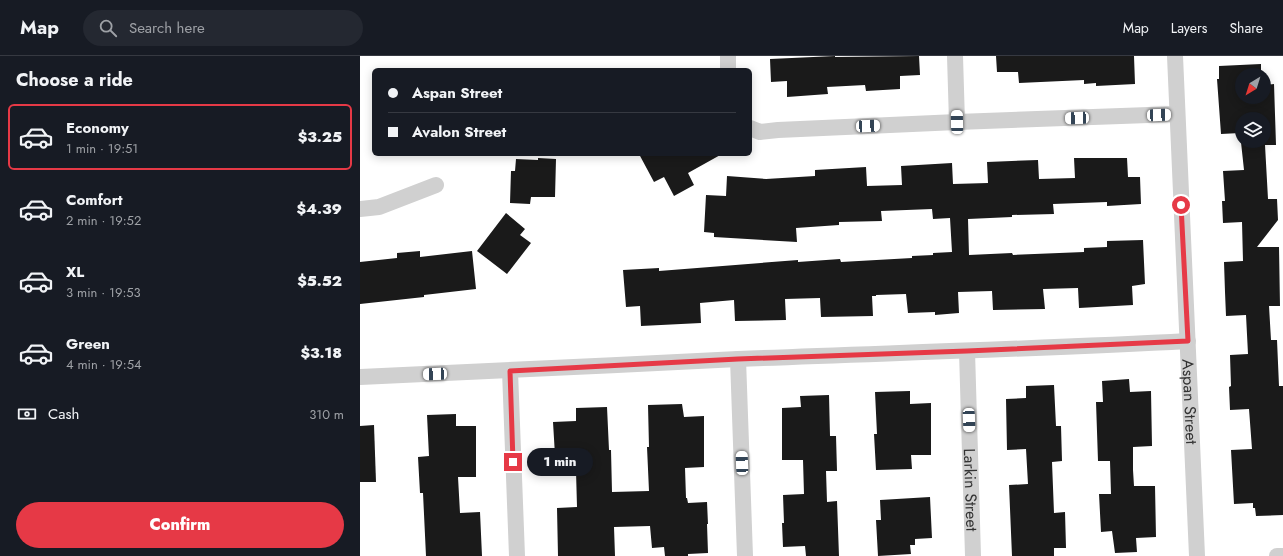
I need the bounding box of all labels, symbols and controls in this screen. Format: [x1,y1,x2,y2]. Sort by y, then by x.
search box [83,10,363,46]
text: Map [20,14,59,41]
icon: search [97,17,119,39]
text: Search here [129,17,205,39]
text: Map [1123,18,1149,38]
text: Layers [1171,18,1207,38]
text: Share [1229,18,1263,38]
text: Choose a ride [16,67,133,93]
north arrow [1235,68,1271,104]
map controls [1235,68,1271,148]
text: Aspan Street [412,82,502,104]
car [1147,109,1171,121]
car [951,110,963,134]
car [1065,112,1089,124]
button: layers [1235,112,1271,148]
text: Economy [66,117,129,139]
icon: car [18,119,54,155]
car [856,119,880,133]
text: Avalon Street [412,121,506,143]
text: $3.25 [298,126,342,148]
text: 1 min · 19:51 [66,139,138,158]
text: Comfort [66,189,123,211]
icon: car [18,191,54,227]
route start [1172,196,1190,214]
text: $4.39 [296,198,342,220]
text: 2 min · 19:52 [66,211,141,230]
text: XL [66,261,84,283]
icon: car [18,263,54,299]
text: $5.52 [297,270,342,292]
text: 3 min · 19:53 [66,283,141,302]
text: Green [66,333,110,355]
icon: car [18,335,54,371]
text: $3.18 [300,342,342,364]
text: 4 min · 19:54 [66,355,142,374]
street label: Aspan Street [1176,359,1203,445]
car [423,368,447,380]
icon: cash [16,403,38,425]
text: Cash [48,403,79,425]
text: 310 m [309,405,344,424]
car [963,408,975,432]
callout: 1 min [527,448,593,476]
street label: Larkin Street [958,448,983,532]
car [736,451,748,475]
text: 1 min [544,452,576,471]
route end [504,453,522,471]
button: Confirm [16,502,344,548]

